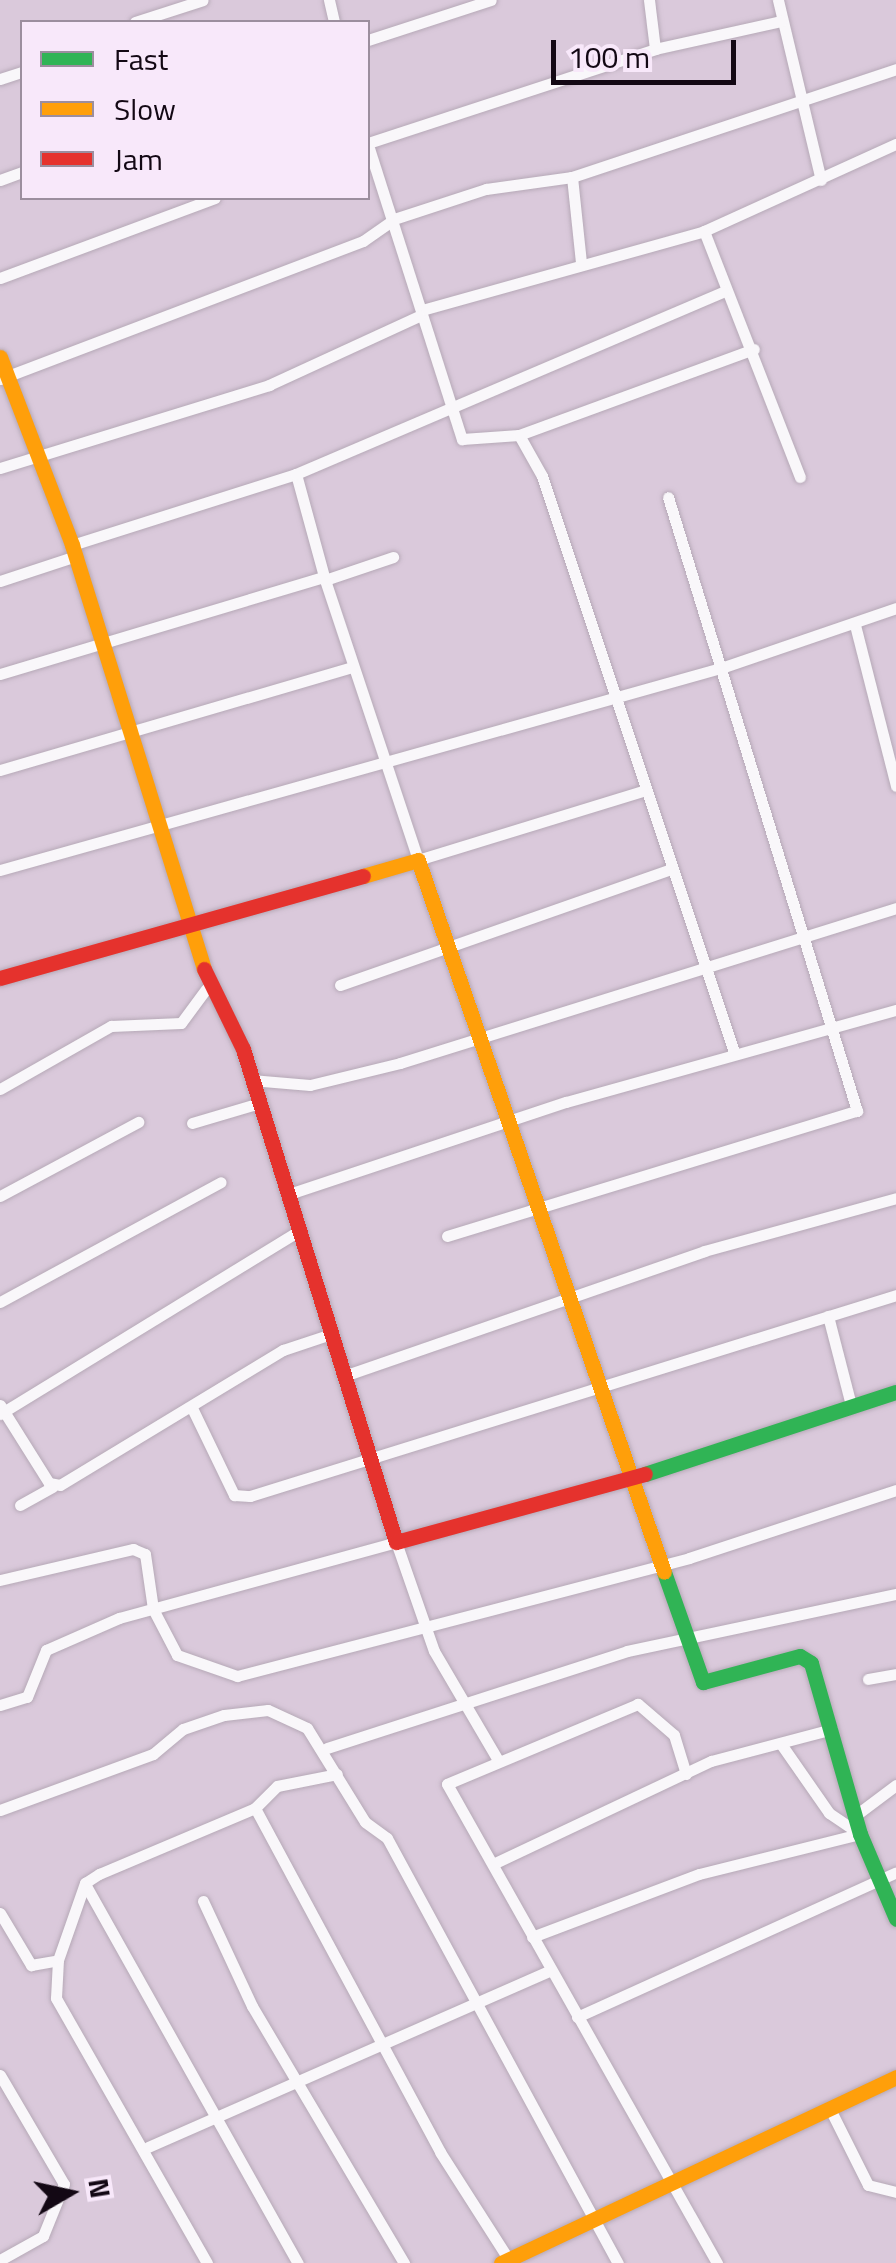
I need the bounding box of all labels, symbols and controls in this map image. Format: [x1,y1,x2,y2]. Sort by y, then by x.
legend [20,20,370,200]
scale bar [556,20,741,82]
text: 100 m [568,34,650,80]
text: Fast [114,36,168,82]
text: Slow [114,86,176,132]
text: Jam [114,136,163,182]
north arrow [20,2143,120,2243]
text: N [77,2175,123,2201]

